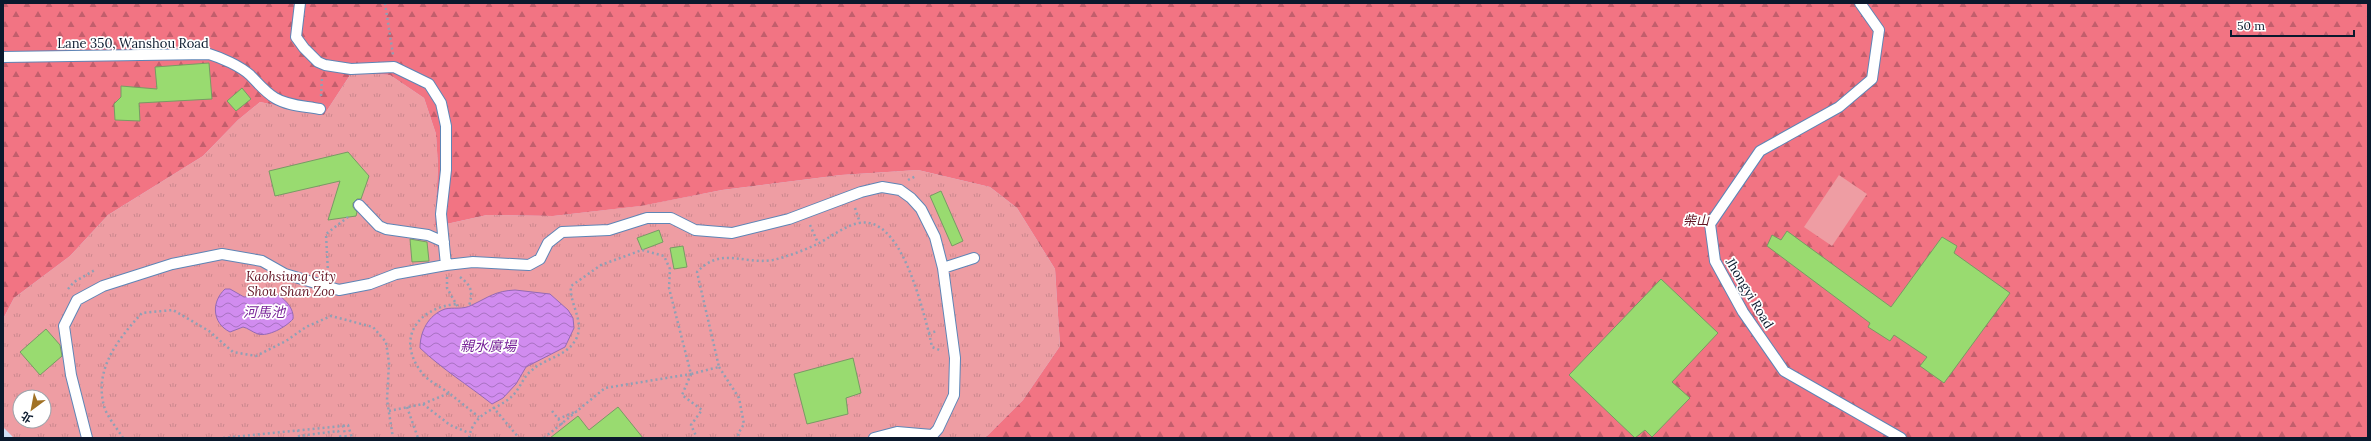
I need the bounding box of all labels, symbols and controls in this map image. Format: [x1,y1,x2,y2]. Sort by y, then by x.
scale bar [2231,12,2354,38]
text: 50 m [2237,18,2265,33]
street label: Lane 350, Wanshou Road [57,35,209,52]
park label: 柴山 [1683,212,1710,229]
street label: Jhongyi Road [1721,254,1777,332]
park label: Kaohsiung City Shou Shan Zoo [246,268,336,300]
water label: 河馬池 [243,303,287,321]
water label: 親水廣場 [460,337,518,355]
north arrow [12,389,52,429]
text: 北 [18,409,35,426]

